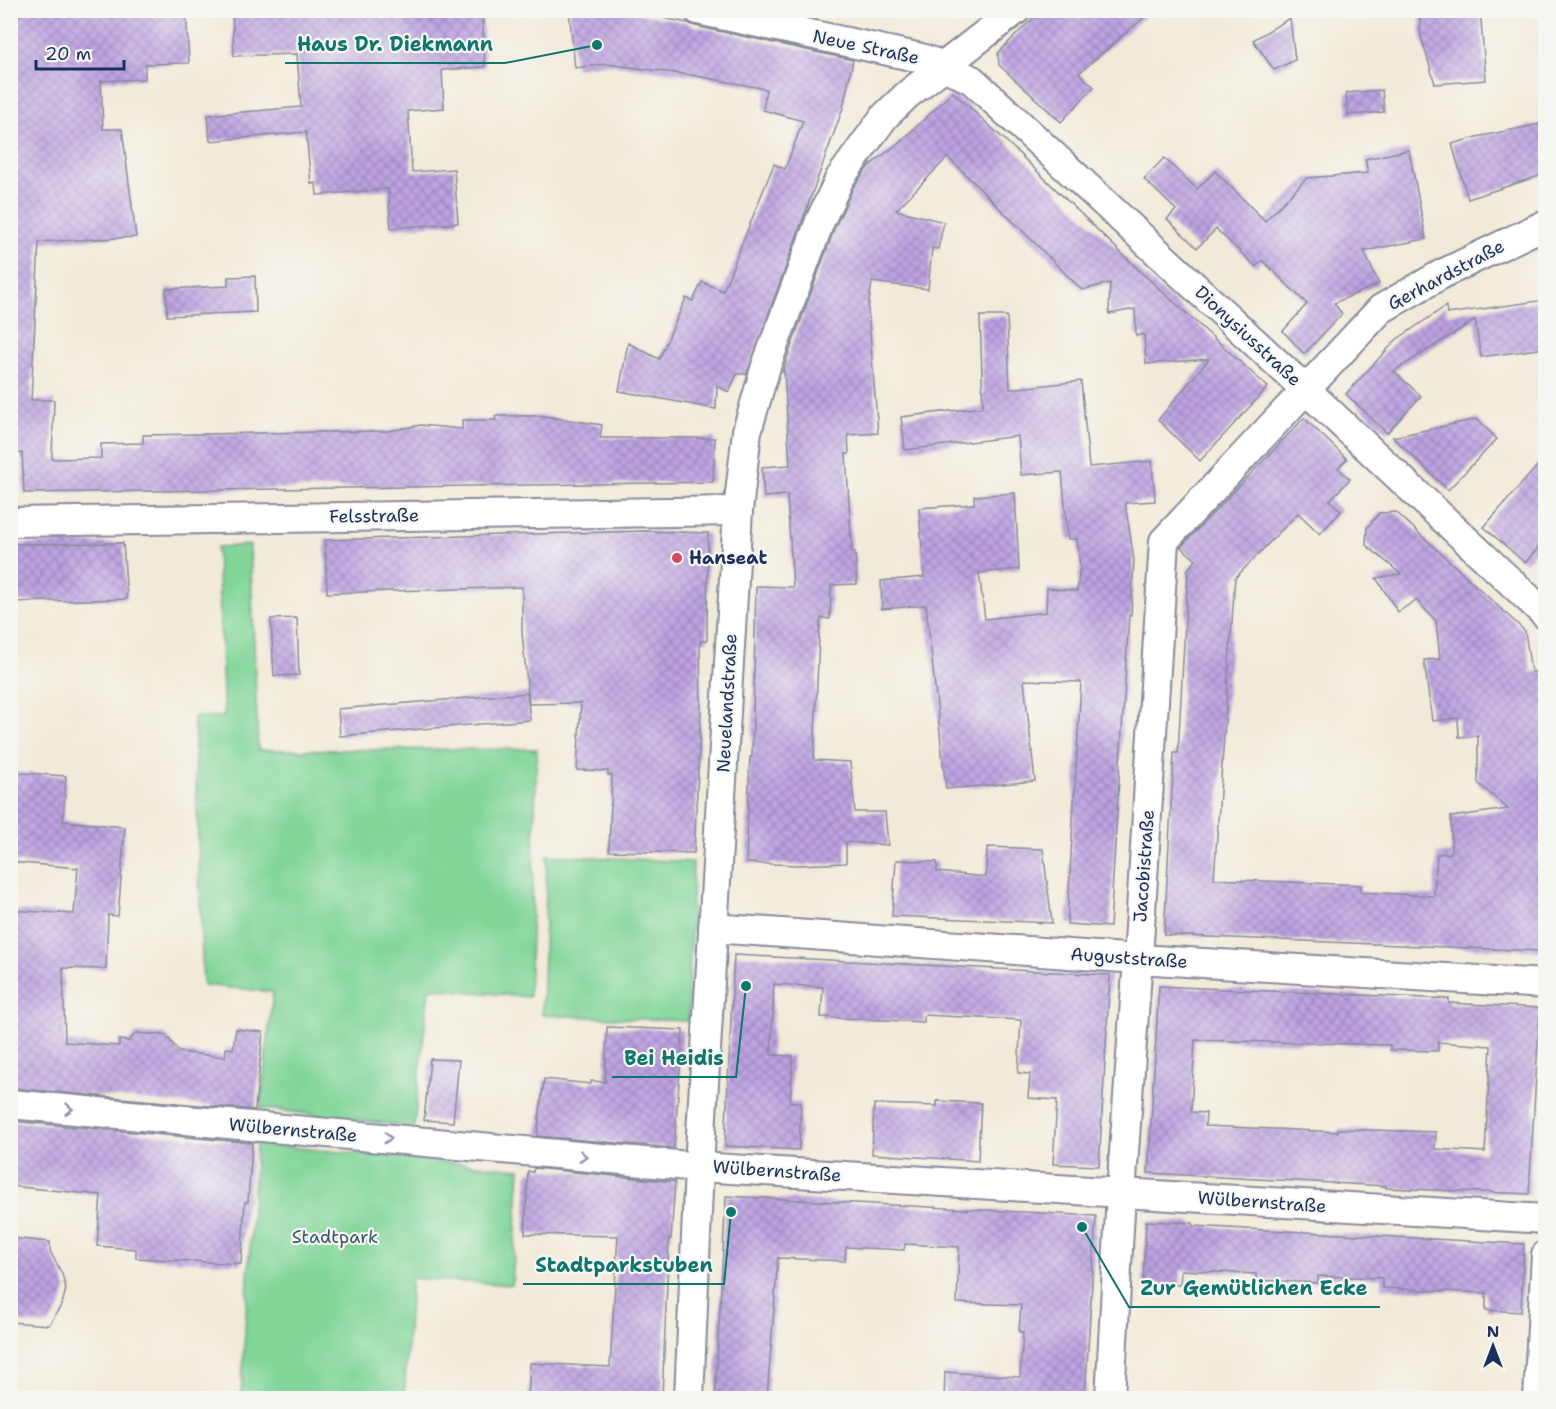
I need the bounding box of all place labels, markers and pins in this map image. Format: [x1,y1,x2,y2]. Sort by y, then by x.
callout: Haus Dr. Diekmann [285,25,505,63]
place label: Hanseat [689,546,767,570]
marker: Hanseat [670,551,684,565]
callout: Bei Heidis [612,1039,736,1077]
callout: Stadtparkstuben [523,1246,724,1284]
callout: Zur Gemütlichen Ecke [1129,1269,1380,1307]

